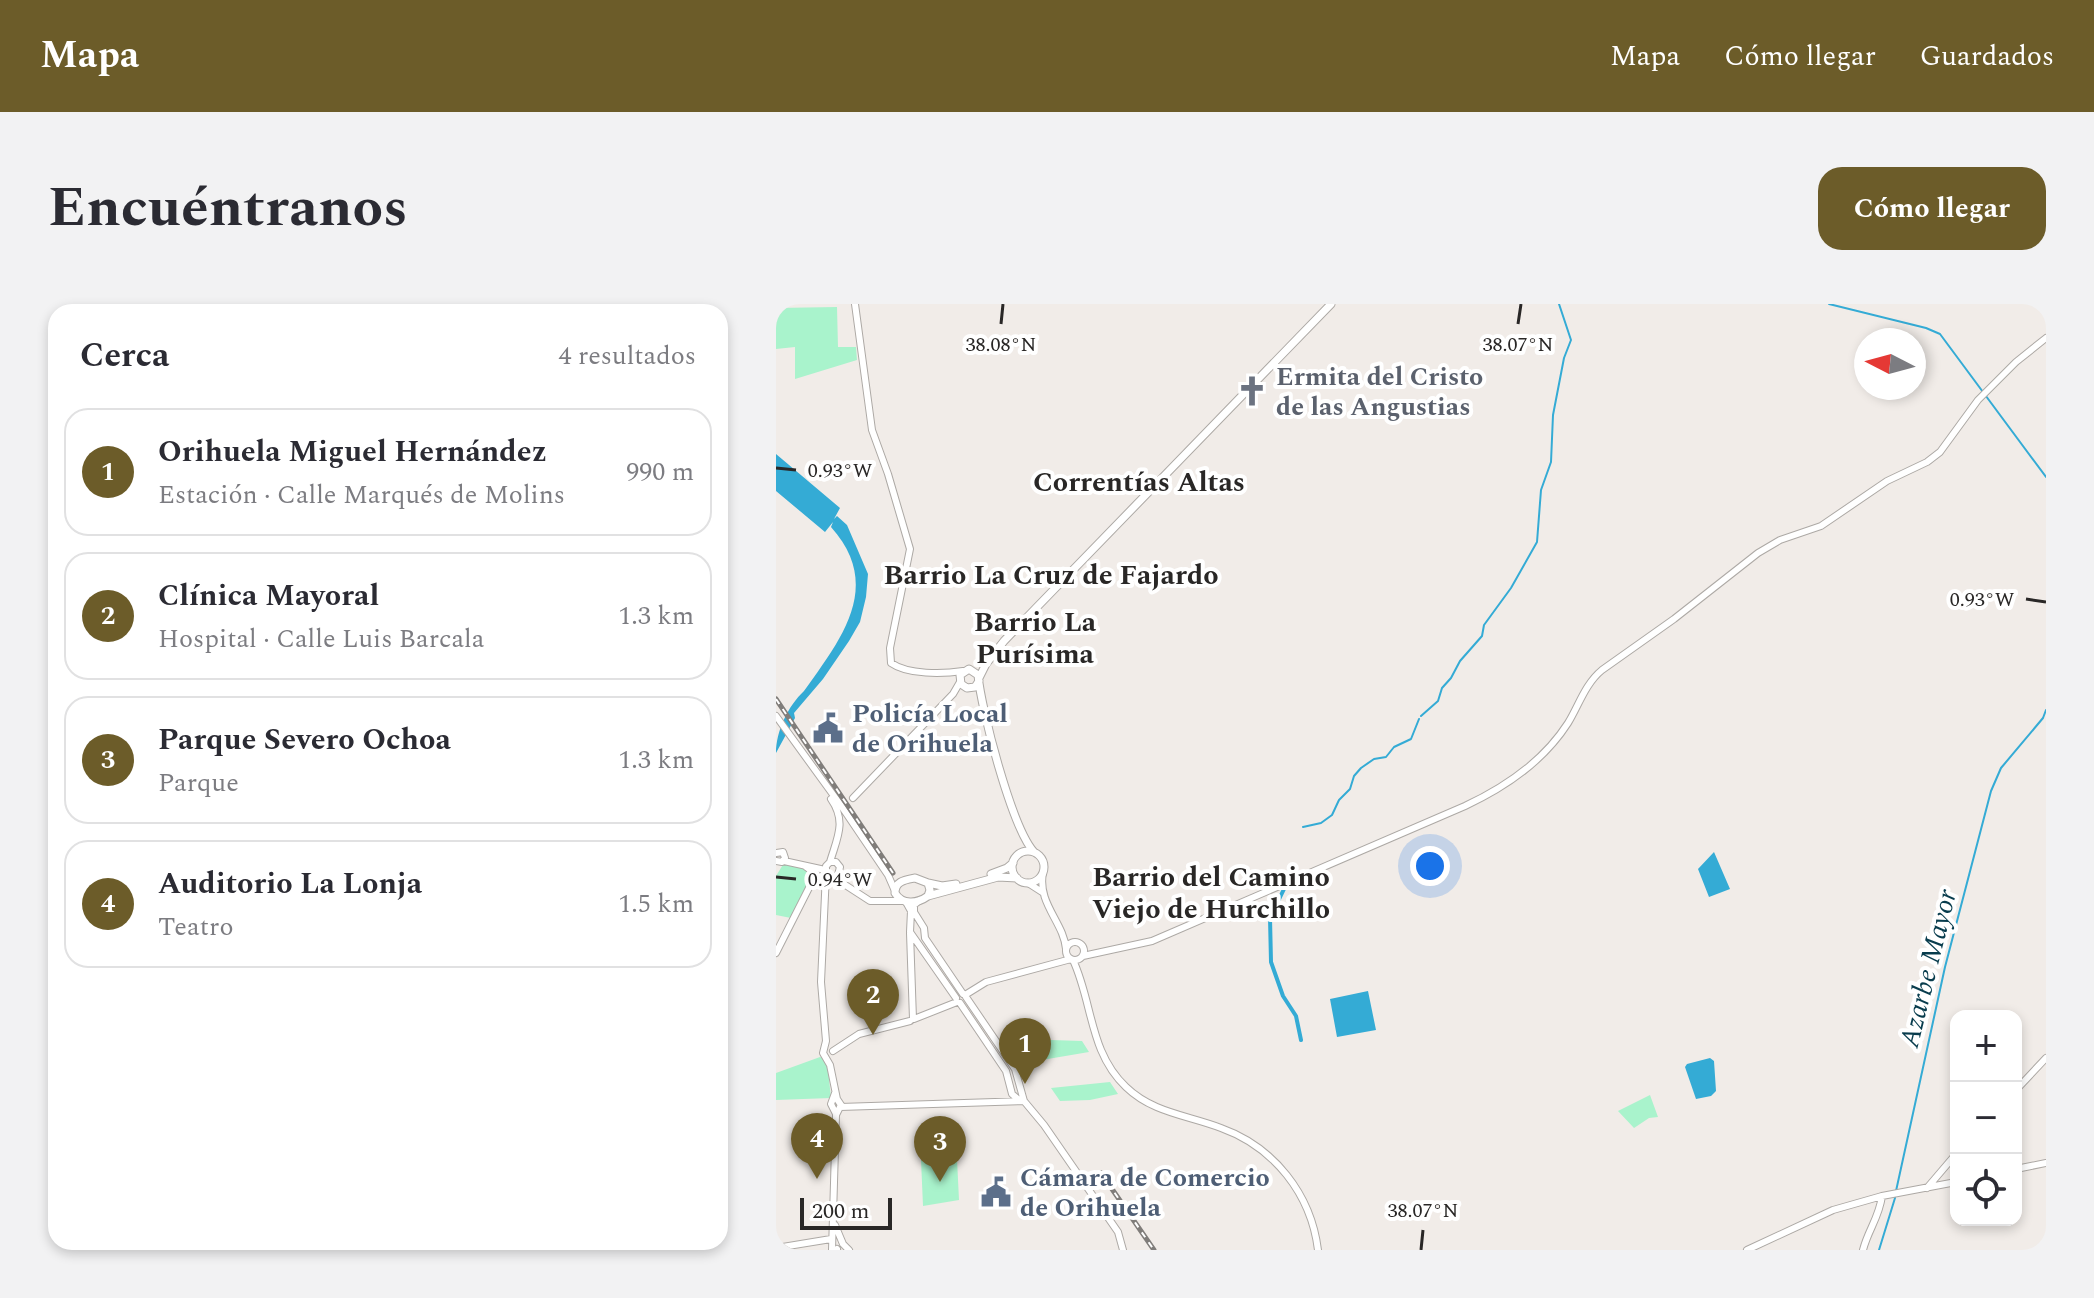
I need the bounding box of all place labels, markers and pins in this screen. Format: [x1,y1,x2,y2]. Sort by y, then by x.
place label: Ermita del Cristo de las Angustias [1276,357,1483,427]
church icon: Ermita del Cristo de las Angustias [1235,374,1269,408]
place label: Policía Local de Orihuela [852,694,1008,764]
public building icon: Policía Local de Orihuela [811,711,845,745]
pin: 2 [847,969,899,1035]
pin: 1 [999,1018,1051,1084]
pin: 4 [791,1113,843,1179]
pin: 3 [914,1116,966,1182]
place label: Cámara de Comercio de Orihuela [1020,1158,1270,1228]
public building icon: Cámara de Comercio de Orihuela [979,1175,1013,1209]

